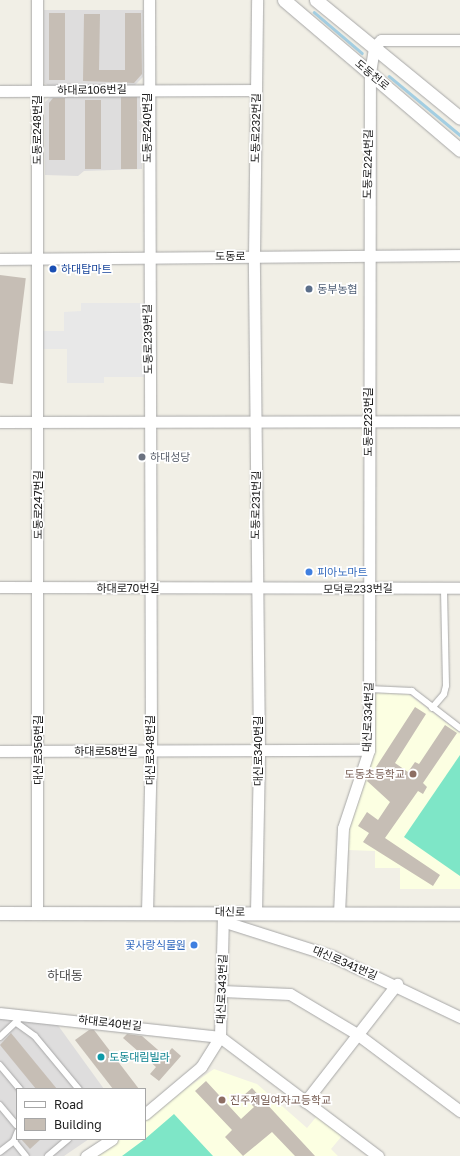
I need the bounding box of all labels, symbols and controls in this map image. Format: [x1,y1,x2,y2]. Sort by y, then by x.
street label: 도동천로 [352,57,392,93]
street label: 하대로106번길 [57,83,127,97]
street label: 도동로240번길 [140,93,154,163]
street label: 도동로232번길 [249,93,263,163]
street label: 도동로248번길 [30,95,44,165]
street label: 도동로224번길 [361,129,375,199]
street label: 도동로 [215,249,245,263]
place label: 하대탑마트 [61,262,112,276]
marker: 하대탑마트 [48,264,58,274]
place label: 동부농협 [317,282,357,296]
marker: 동부농협 [304,284,314,294]
street label: 도동로239번길 [141,304,155,374]
street label: 도동로223번길 [361,387,375,457]
place label: 하대성당 [150,450,190,464]
marker: 하대성당 [137,452,147,462]
street label: 도동로247번길 [31,470,45,540]
street label: 도동로231번길 [249,471,263,539]
place label: 피아노마트 [317,565,368,579]
marker: 피아노마트 [304,567,314,577]
street label: 하대로70번길 [96,581,160,595]
street label: 모덕로233번길 [323,582,393,596]
street label: 대신로334번길 [360,682,376,752]
street label: 대신로356번길 [31,715,45,785]
street label: 대신로348번길 [143,715,157,785]
street label: 대신로340번길 [251,716,265,786]
street label: 하대로58번길 [74,744,138,758]
place label: 도동초등학교 [344,767,405,781]
marker: 도동초등학교 [408,769,418,779]
street label: 대신로 [215,905,245,919]
place label: 꽃사랑식물원 [125,938,186,952]
marker: 꽃사랑식물원 [189,940,199,950]
street label: 대신로341번길 [311,943,379,983]
street label: 대신로343번길 [214,954,230,1024]
district label: 하대동 [47,967,83,983]
street label: 하대로40번길 [77,1013,143,1033]
place label: 도동대림빌라 [109,1050,170,1064]
marker: 도동대림빌라 [96,1052,106,1062]
legend [16,1088,146,1140]
place label: 진주제일여자고등학교 [230,1093,331,1107]
marker: 진주제일여자고등학교 [217,1095,227,1105]
text: Road [54,1097,83,1112]
text: Building [54,1117,102,1132]

